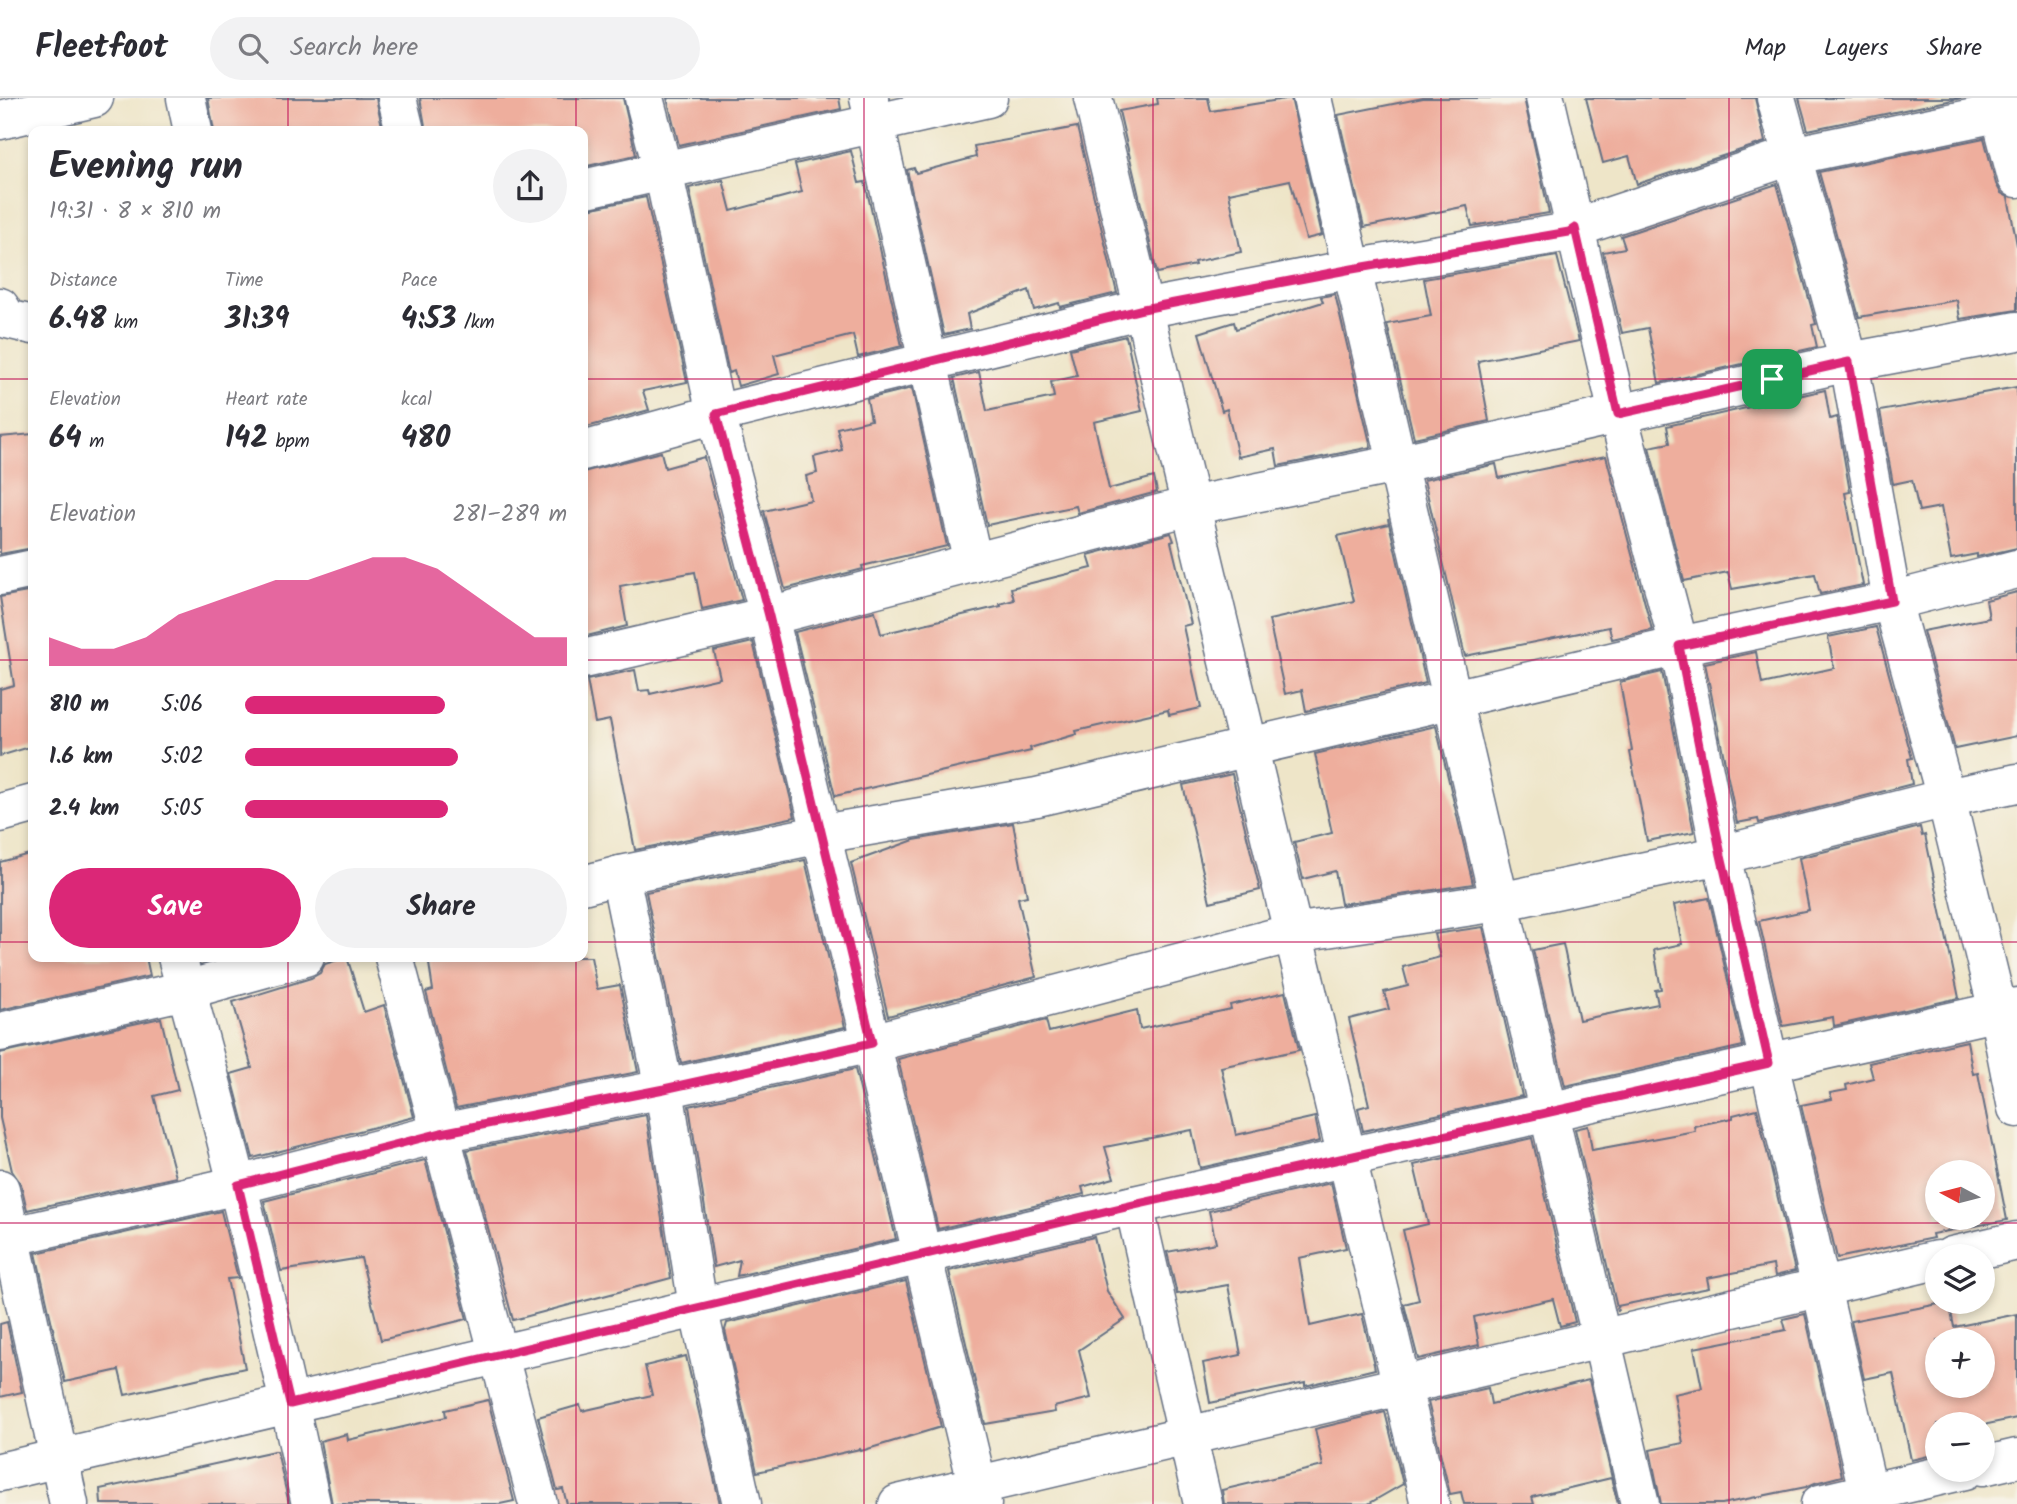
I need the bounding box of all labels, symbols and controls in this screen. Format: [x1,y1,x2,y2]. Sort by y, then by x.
search box [210,17,700,80]
text: Fleetfoot [35,22,168,75]
text: Search here [290,27,418,69]
icon: search [234,29,272,67]
text: Map [1744,29,1786,68]
text: Layers [1824,29,1888,68]
text: Share [1926,29,1982,68]
text: Evening run [49,138,243,198]
button: share [493,149,567,223]
text: 19:31 · 8 × 810 m [49,194,221,230]
text: Distance [49,266,117,296]
text: Time [225,266,263,296]
text: Pace [401,266,437,296]
text: 6.48 [49,296,106,344]
text: 31:39 [225,296,289,344]
text: 4:53 [401,296,456,344]
text: km [106,308,138,338]
text: /km [456,308,495,338]
pin [1742,349,1802,409]
icon: arrive [1753,360,1791,398]
text: Elevation [49,385,121,415]
text: Heart rate [225,385,308,415]
text: kcal [401,385,432,415]
text: 64 [49,415,82,463]
text: 142 [225,415,268,463]
text: 480 [401,415,450,463]
text: m [82,427,104,457]
text: bpm [268,427,310,457]
text: Elevation [49,497,136,533]
text: 281–289 m [453,497,567,533]
text: 810 m [49,687,109,723]
text: 5:06 [161,687,203,723]
text: 1.6 km [49,739,113,775]
text: 5:02 [161,739,204,775]
text: 2.4 km [49,791,119,827]
text: 5:05 [161,791,203,827]
button: Save [49,868,301,948]
button: Share [315,868,567,948]
north arrow [1925,1160,1995,1230]
map controls [1925,1160,1995,1482]
button: layers [1925,1244,1995,1314]
button: + [1925,1328,1995,1398]
button: − [1925,1412,1995,1482]

